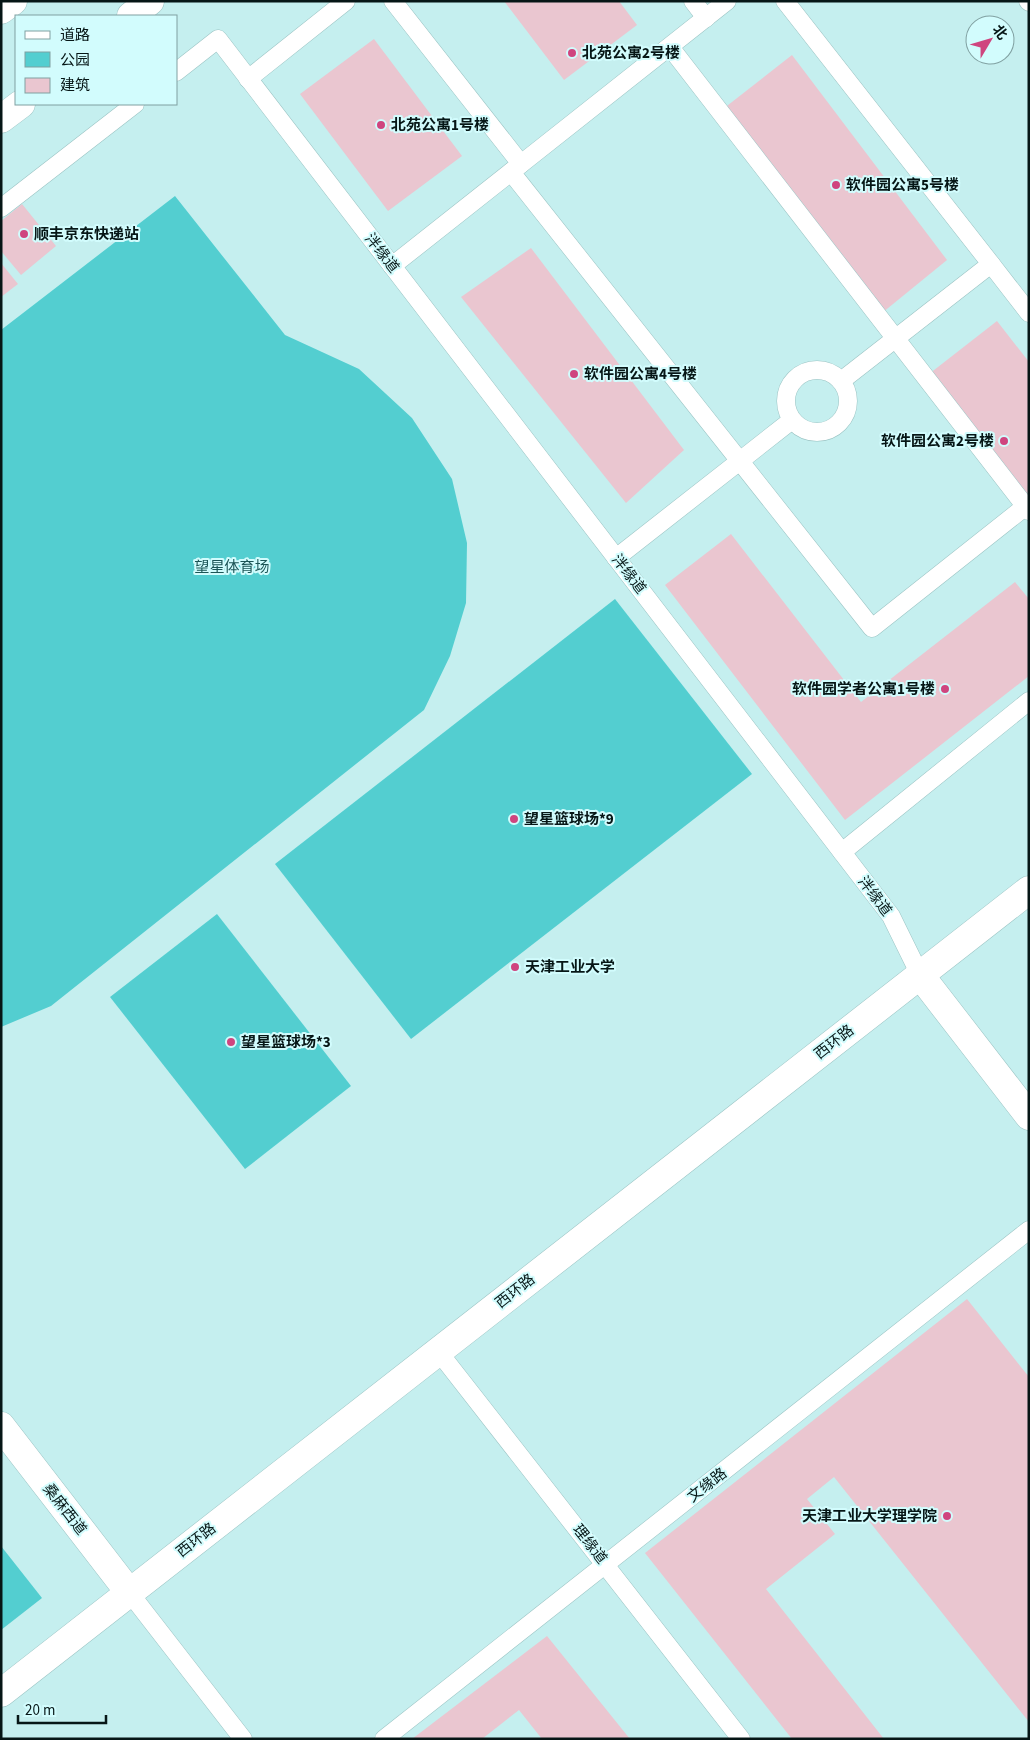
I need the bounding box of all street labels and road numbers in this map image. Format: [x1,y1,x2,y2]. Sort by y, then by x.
street label: 泮缘道 [359,229,404,278]
street label: 泮缘道 [606,550,651,599]
street label: 泮缘道 [853,872,897,921]
street label: 西环路 [810,1020,859,1065]
street label: 西环路 [491,1269,540,1314]
street label: 文缘路 [683,1463,732,1508]
street label: 桑麻西道 [38,1479,91,1539]
street label: 西环路 [172,1518,221,1563]
street label: 理缘道 [567,1520,612,1569]

